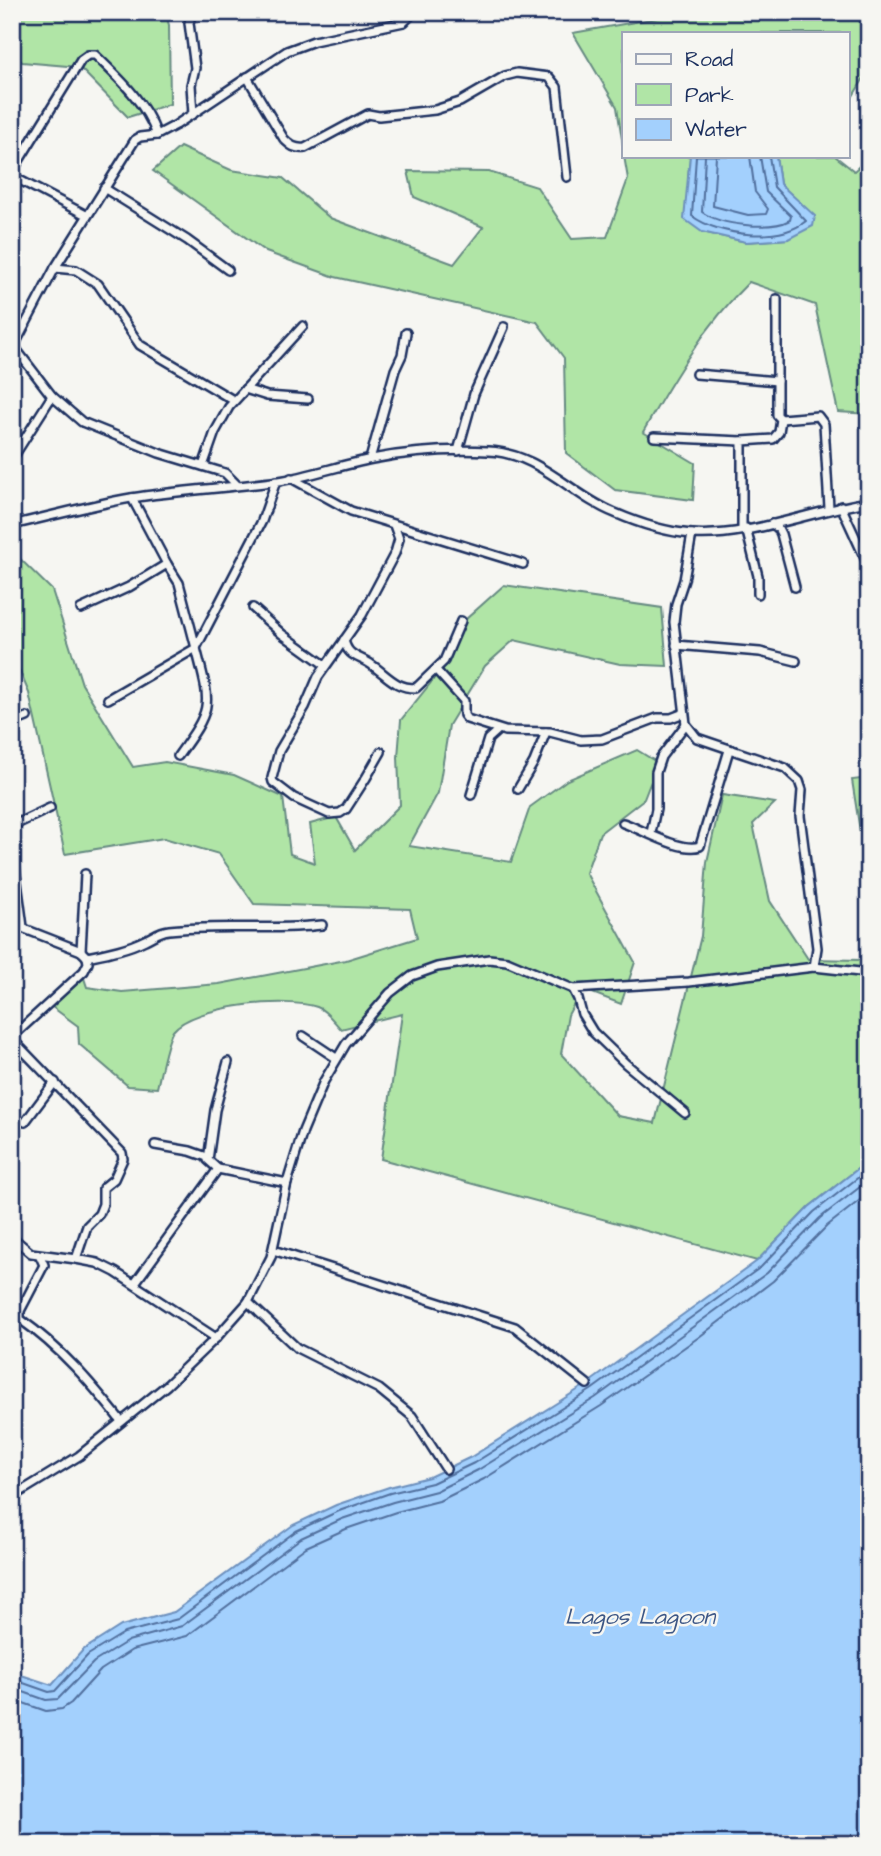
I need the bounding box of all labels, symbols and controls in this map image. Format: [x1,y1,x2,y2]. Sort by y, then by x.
legend [622,32,850,158]
text: Road [685,45,733,74]
text: Park [685,81,734,110]
text: Water [685,115,747,144]
water label: Lagos Lagoon [565,1601,718,1634]

